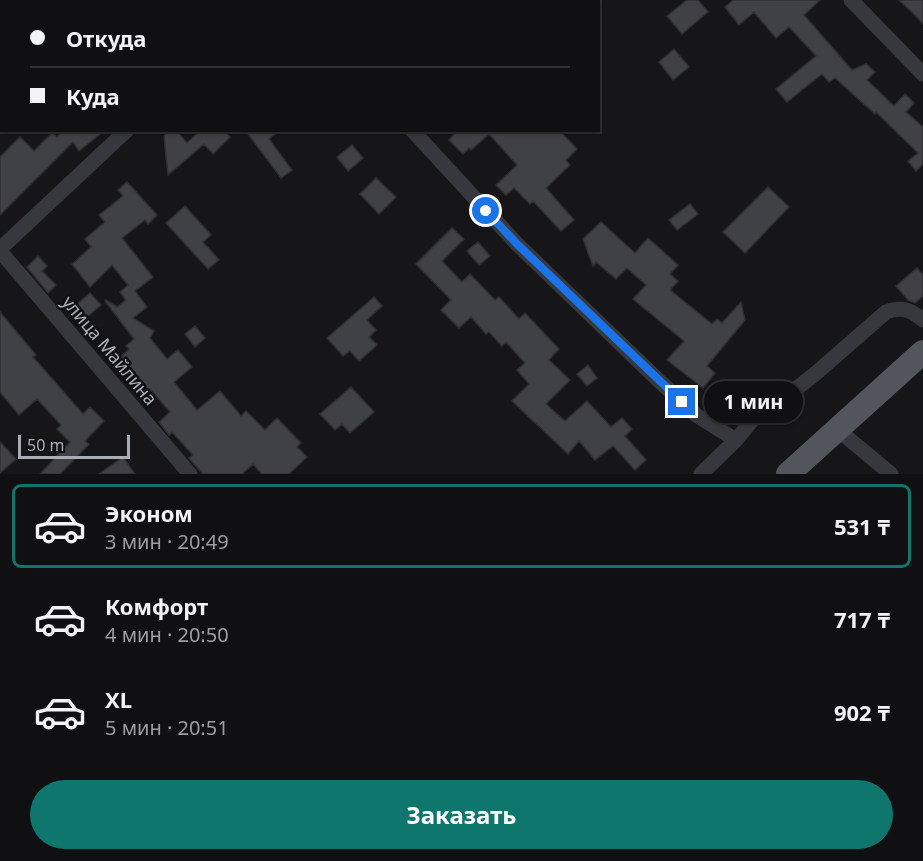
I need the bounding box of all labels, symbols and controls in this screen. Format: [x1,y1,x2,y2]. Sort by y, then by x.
text: Откуда [66,23,146,53]
text: Куда [66,81,120,111]
route start [472,197,499,224]
street label: улица Майлина [57,290,163,410]
callout: 1 мин [703,381,802,423]
route end [668,388,695,415]
text: 1 мин [724,388,783,415]
scale bar [18,432,130,460]
text: 50 m [27,434,64,456]
text: Эконом [105,498,193,528]
icon: car [33,499,87,553]
text: 531 ₸ [834,511,890,541]
text: 3 мин · 20:49 [105,528,229,555]
text: Комфорт [105,591,208,621]
icon: car [33,592,87,646]
text: 717 ₸ [834,604,890,634]
text: 4 мин · 20:50 [105,621,229,648]
text: XL [105,684,132,714]
icon: car [33,685,87,739]
text: 902 ₸ [834,697,890,727]
text: 5 мин · 20:51 [105,714,229,741]
button: Заказать [30,780,893,849]

